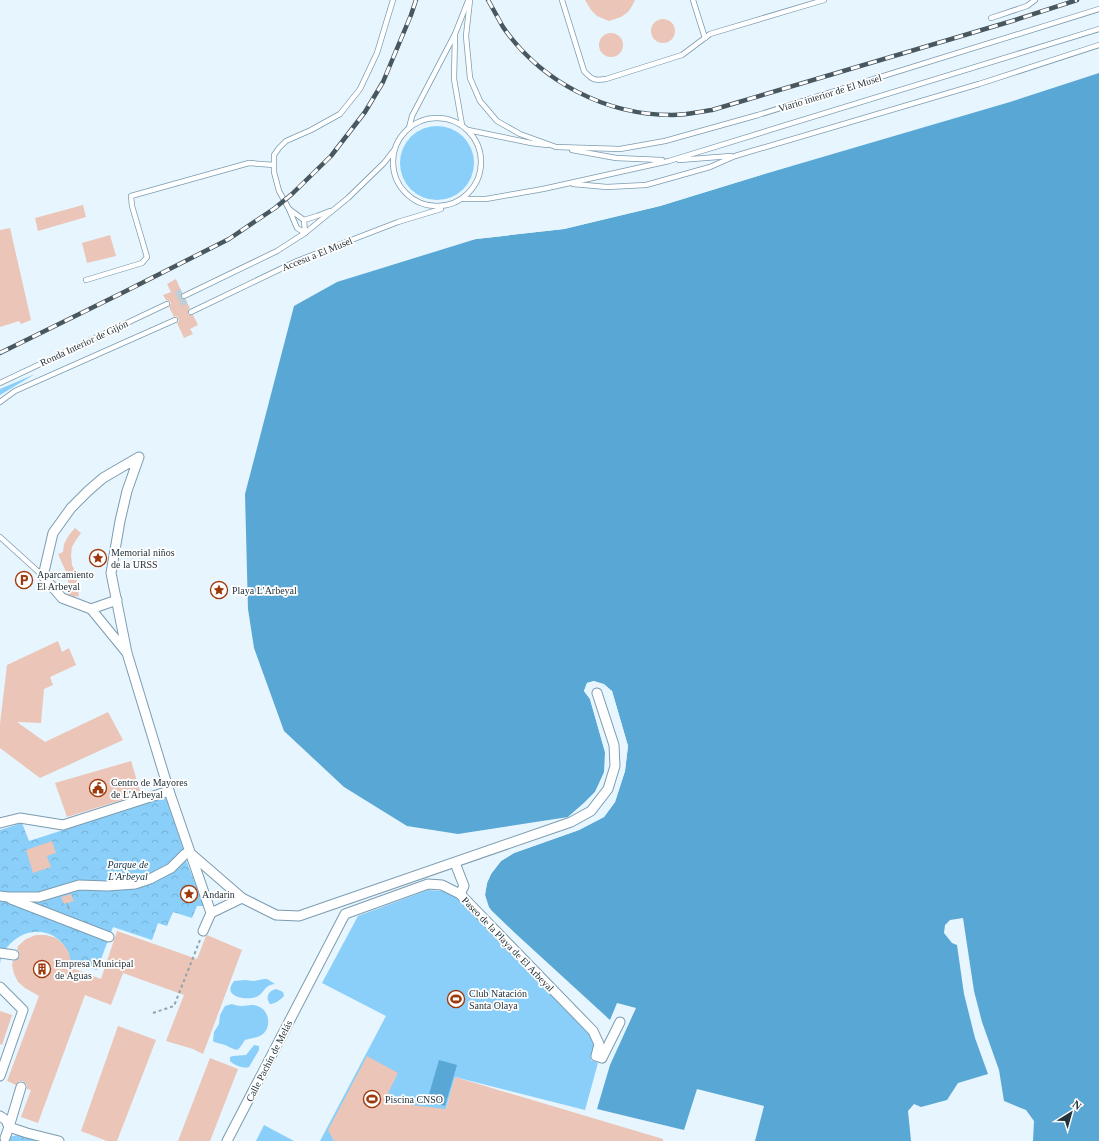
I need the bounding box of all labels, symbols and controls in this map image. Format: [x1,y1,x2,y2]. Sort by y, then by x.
street label: Viario interior de El Musel [777,72,883,114]
street label: Accesu a El Musel [280,235,354,273]
street label: Ronda Interior de Gijón [38,318,130,368]
place label: Memorial niños de la URSS [111,547,175,570]
place icon: Memorial niños de la URSS [88,548,108,568]
place label: Aparcamiento El Arbeyal [37,569,94,592]
parking icon: Aparcamiento El Arbeyal [14,570,34,590]
place icon: Playa L'Arbeyal [209,580,229,600]
place label: Playa L'Arbeyal [232,585,297,596]
place label: Centro de Mayores de L'Arbeyal [111,777,188,800]
public building icon: Centro de Mayores de L'Arbeyal [88,778,108,798]
park label: Parque de L'Arbeyal [106,859,149,882]
place icon: Andarin [179,884,199,904]
place label: Andarin [202,889,235,900]
street label: Paseo de la Playa de El Arbeyal [460,894,556,994]
place label: Empresa Municipal de Aguas [55,958,134,981]
building icon: Empresa Municipal de Aguas [32,959,52,979]
place label: Club Natación Santa Olaya [469,988,527,1011]
sports icon: Club Natación Santa Olaya [446,989,466,1009]
street label: Calle Pachín de Melás [244,1018,294,1103]
sports icon: Piscina CNSO [362,1089,382,1109]
north arrow [1051,1093,1091,1133]
place label: Piscina CNSO [385,1094,443,1105]
text: N [1070,1098,1084,1112]

